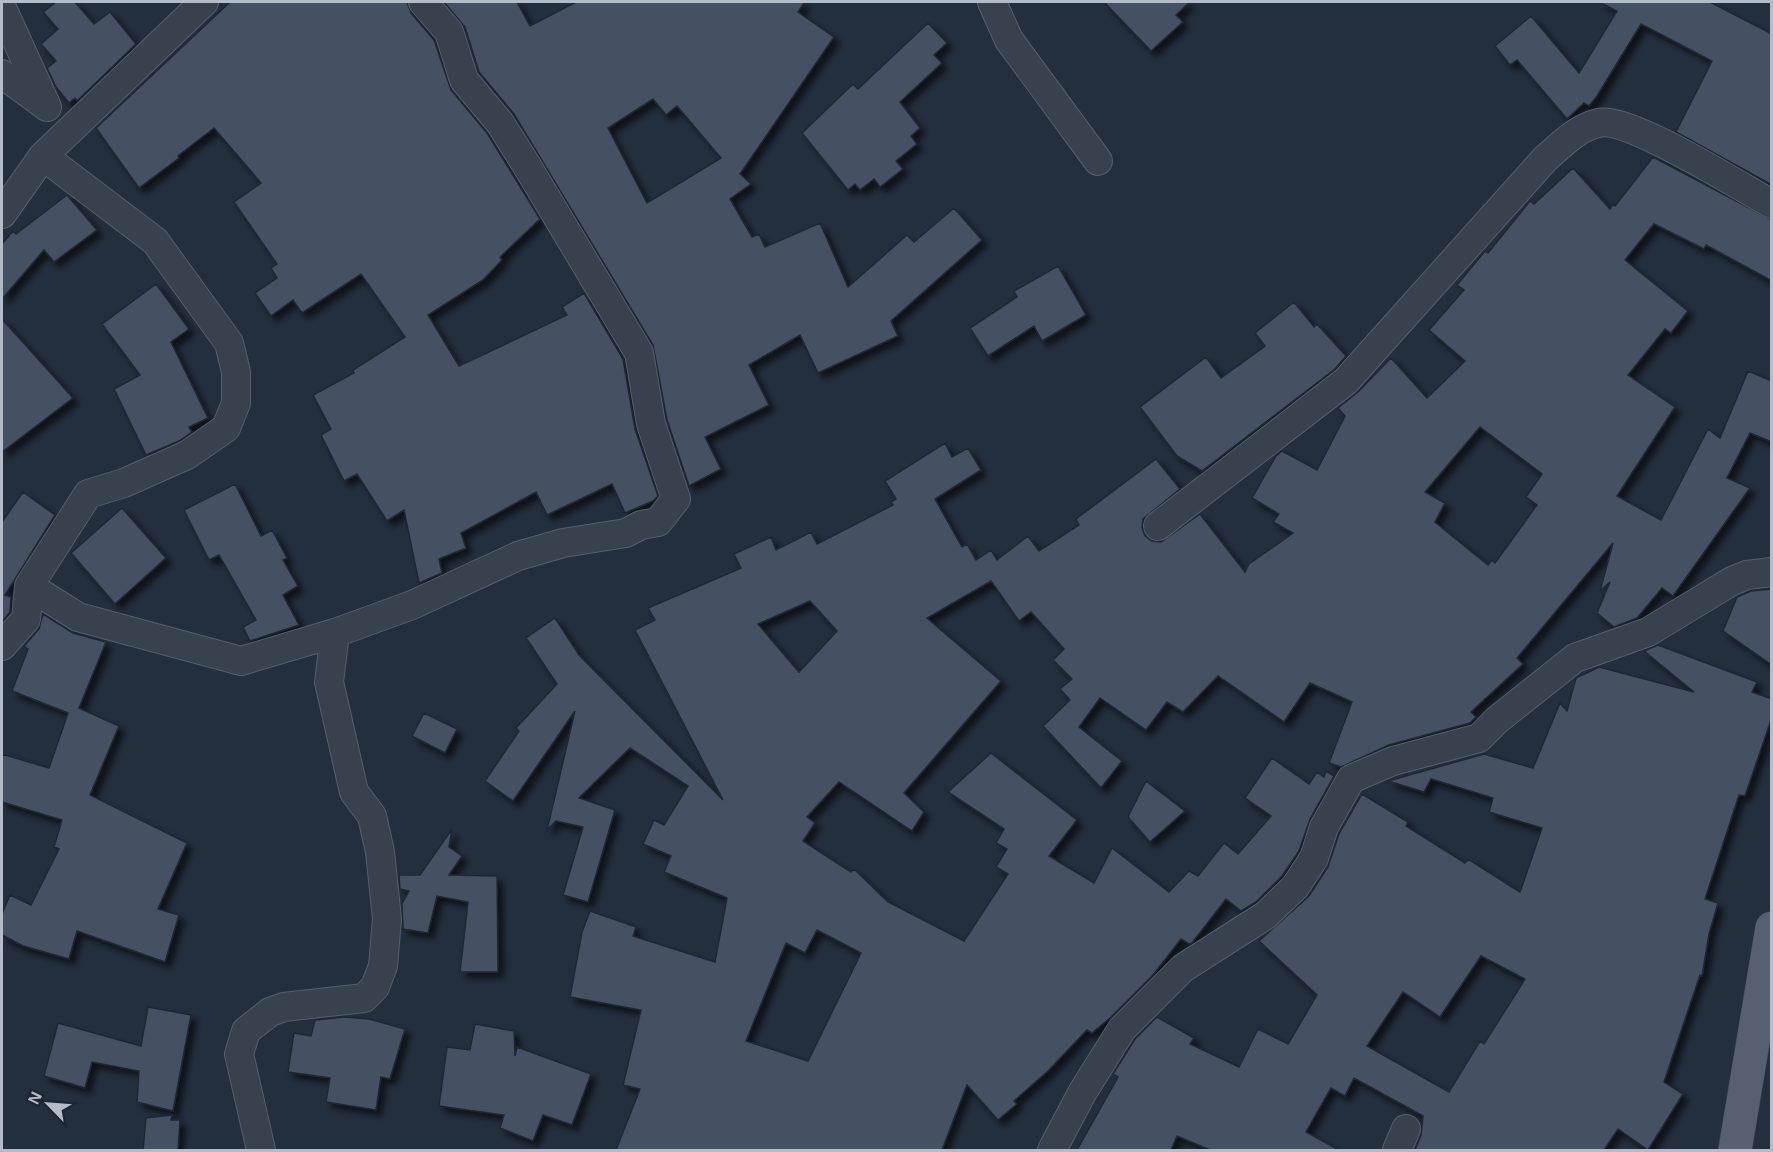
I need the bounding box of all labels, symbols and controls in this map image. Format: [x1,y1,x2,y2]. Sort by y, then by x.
north arrow [18,1074,78,1134]
text: N [25,1089,45,1107]

